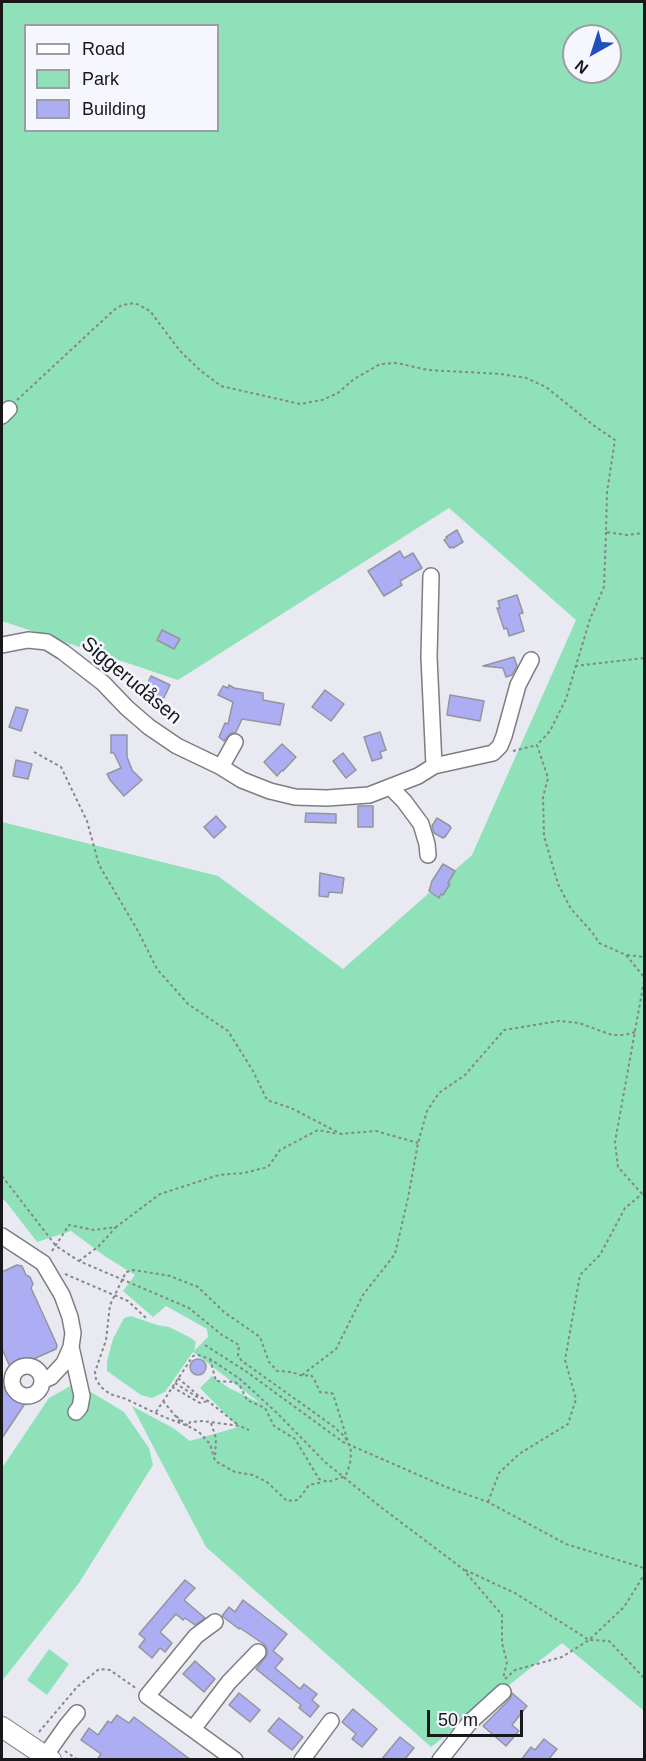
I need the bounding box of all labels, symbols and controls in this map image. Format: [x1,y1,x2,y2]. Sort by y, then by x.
legend [24,24,219,132]
north arrow [562,24,622,84]
text: Road [82,39,125,59]
text: N [572,57,591,77]
text: Park [82,69,119,89]
text: Building [82,99,146,119]
street label: Siggerudåsen [76,632,186,730]
scale bar [430,1698,526,1736]
text: 50 m [438,1710,478,1730]

